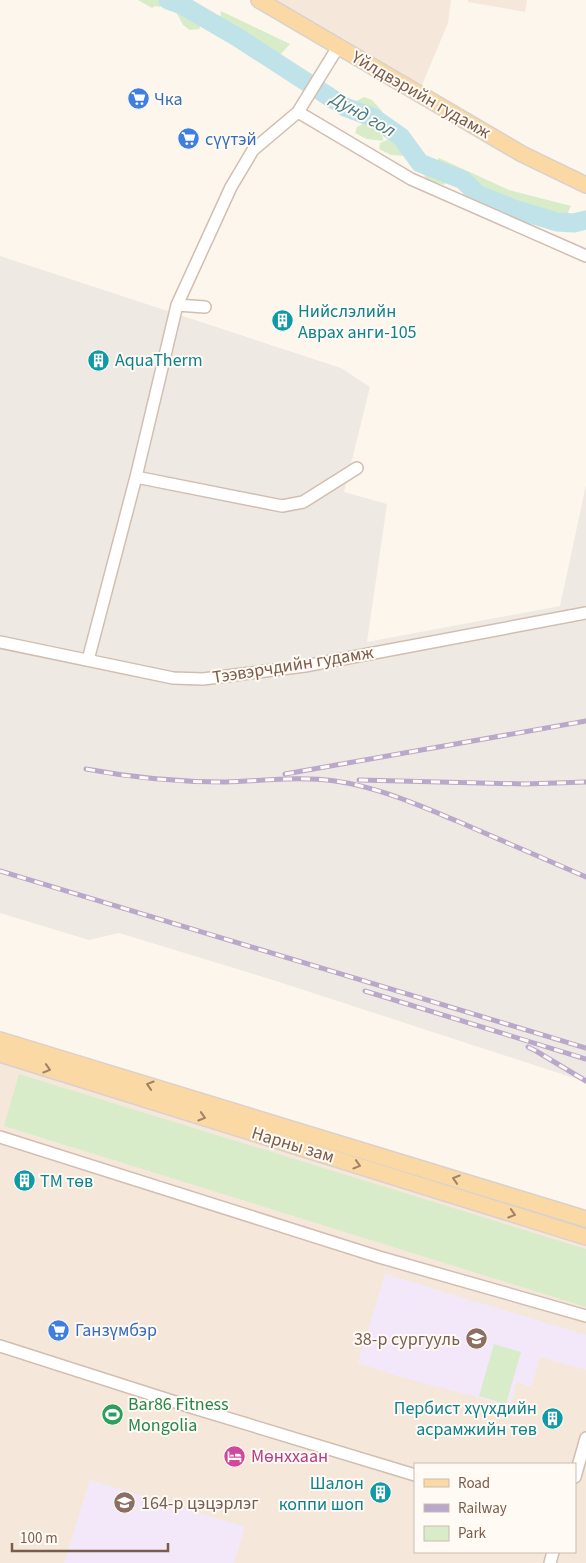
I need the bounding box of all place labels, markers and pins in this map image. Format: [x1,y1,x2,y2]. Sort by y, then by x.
supermarket icon: Чка [126,87,150,111]
place label: Чка [154,87,183,112]
supermarket icon: сүүтэй [177,127,201,151]
place label: сүүтэй [205,127,257,152]
place label: Нийслэлийн Аврах анги-105 [298,299,417,345]
building icon: Нийслэлийн Аврах анги-105 [270,309,294,333]
building icon: AquaTherm [87,348,111,372]
place label: AquaTherm [115,348,203,373]
building icon: TM төв [12,1169,36,1193]
place label: TM төв [40,1169,93,1194]
supermarket icon: Ганзүмбэр [47,1318,71,1342]
place label: Ганзүмбэр [75,1318,157,1343]
place label: 38-р сургууль [354,1327,460,1352]
school or university icon: 38-р сургууль [464,1327,488,1351]
place label: Bar86 Fitness Mongolia [128,1392,229,1438]
place label: Пербист хүүхдийн асрамжийн төв [394,1396,537,1442]
sports icon: Bar86 Fitness Mongolia [100,1402,124,1426]
building icon: Пербист хүүхдийн асрамжийн төв [541,1406,565,1430]
hotel icon: Мөнххаан [223,1444,247,1468]
place label: Мөнххаан [251,1444,328,1469]
place label: Шалон коппи шоп [279,1471,364,1517]
building icon: Шалон коппи шоп [368,1481,392,1505]
school or university icon: 164-р цэцэрлэг [113,1491,137,1515]
place label: 164-р цэцэрлэг [141,1491,259,1516]

